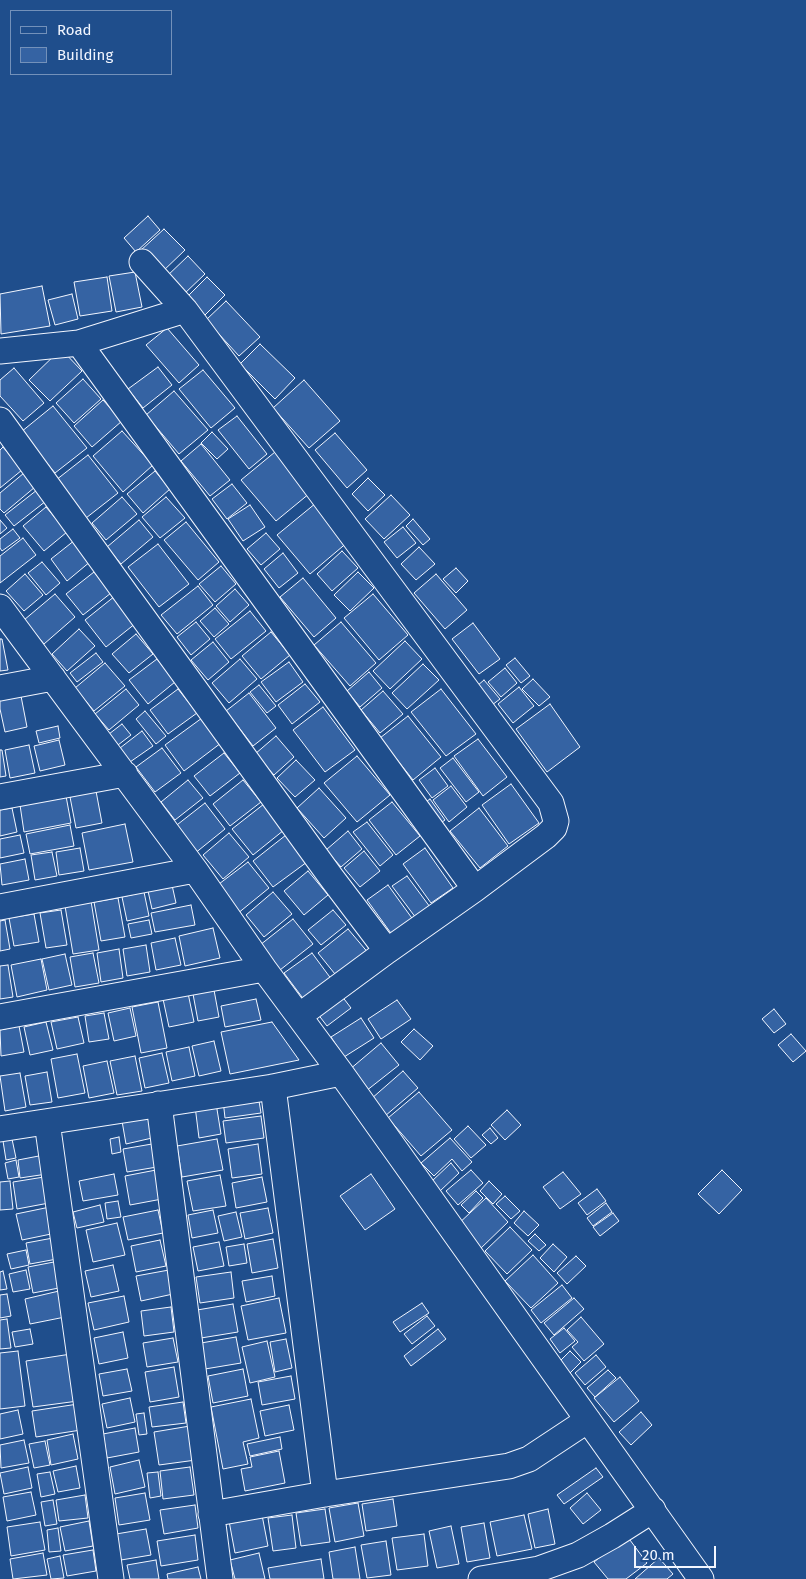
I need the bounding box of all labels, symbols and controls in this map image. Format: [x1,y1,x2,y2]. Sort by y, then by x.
legend [10,10,172,75]
text: Road [57,21,92,39]
text: Building [57,46,113,64]
scale bar [636,1536,718,1568]
text: 20 m [642,1546,675,1564]

